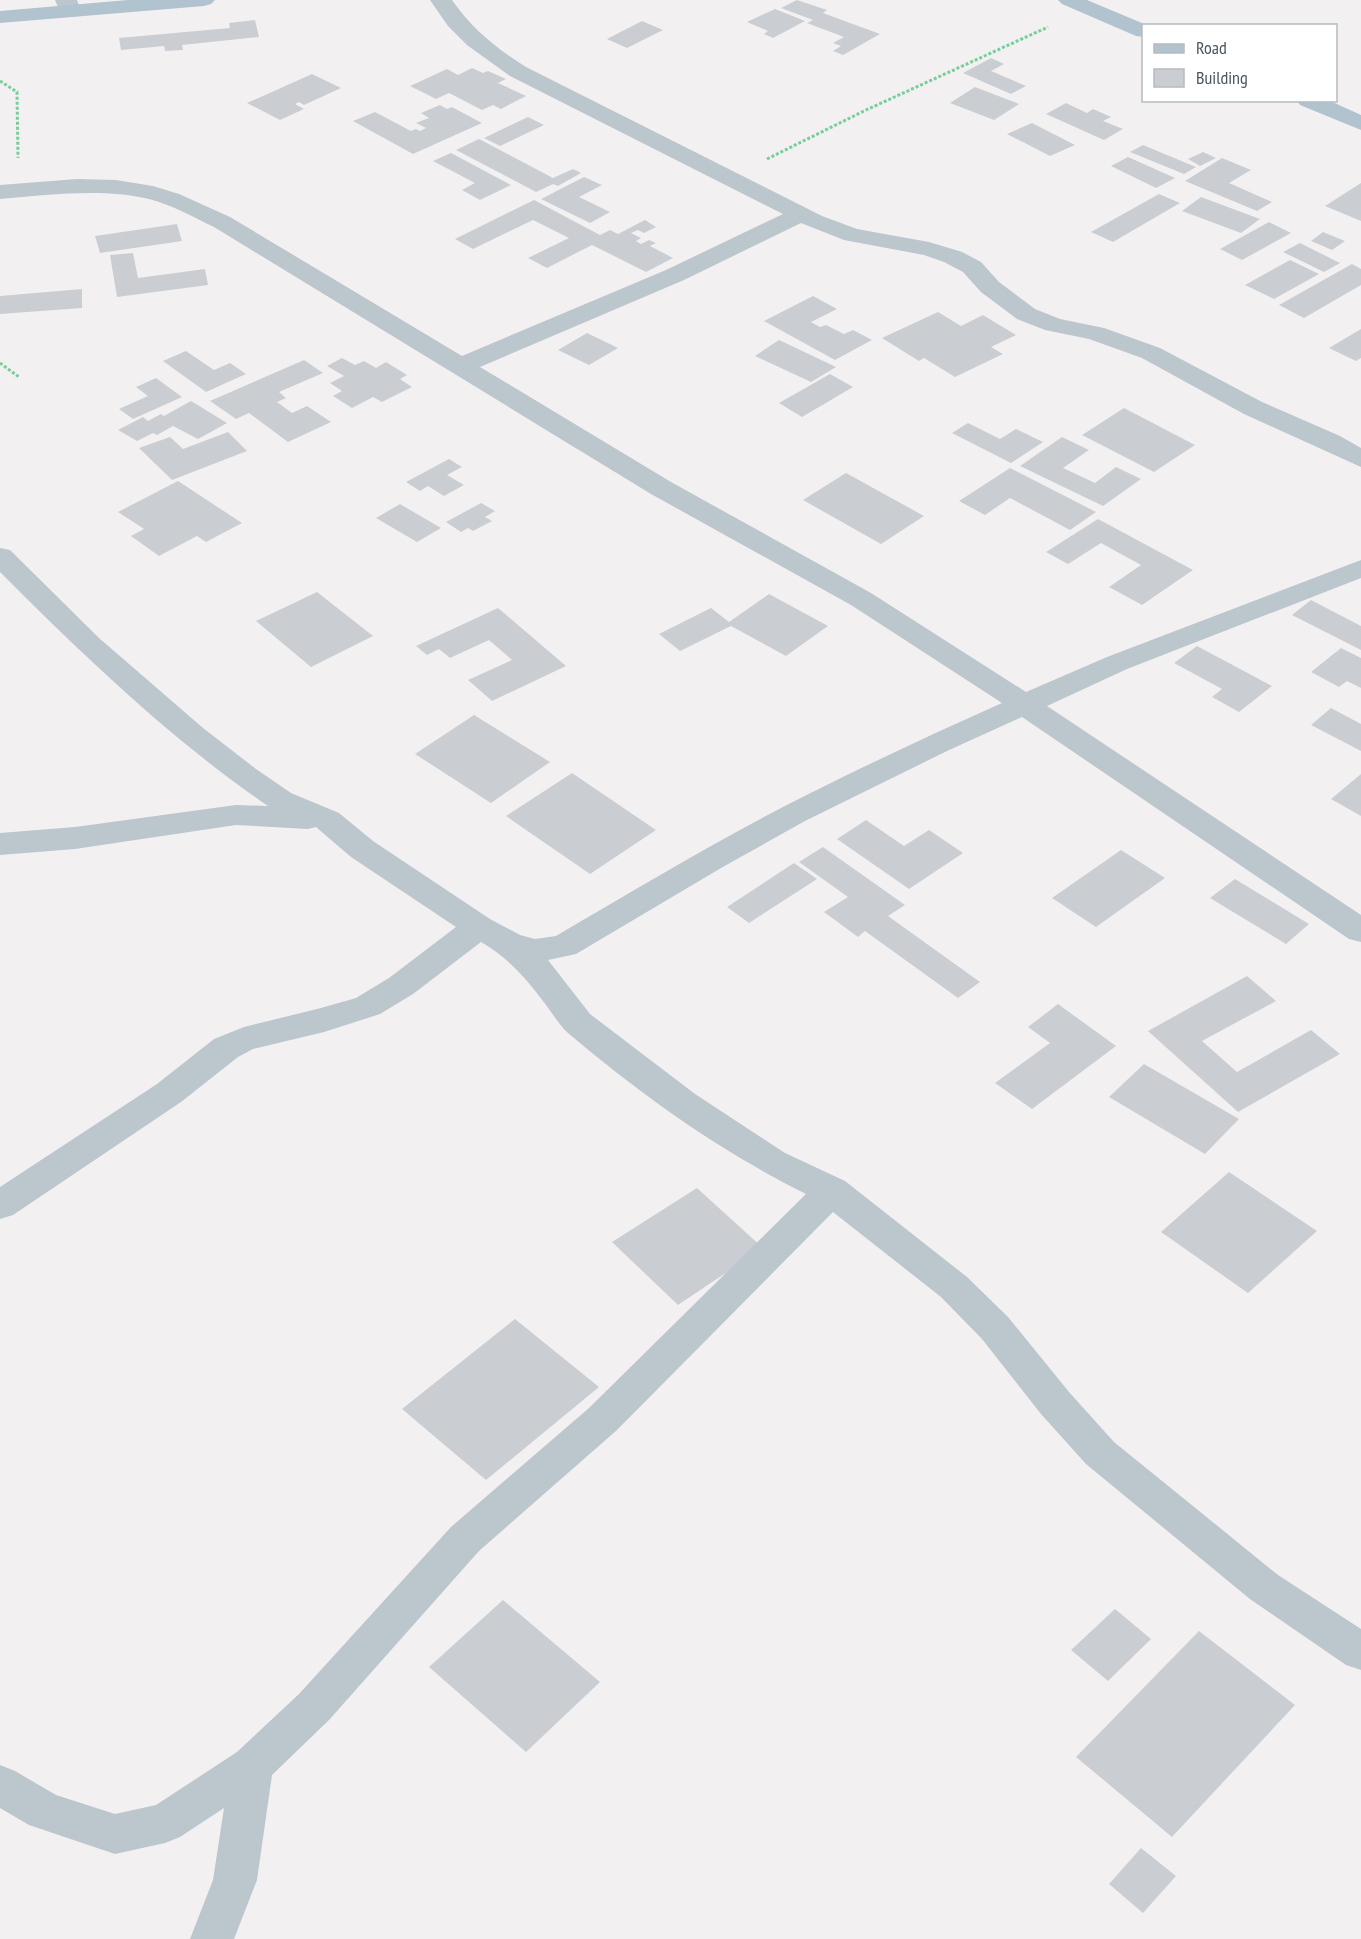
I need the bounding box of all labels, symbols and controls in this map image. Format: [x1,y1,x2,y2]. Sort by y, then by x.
legend [1142,24,1337,102]
text: Road [1196,36,1227,59]
text: Building [1196,66,1248,89]

